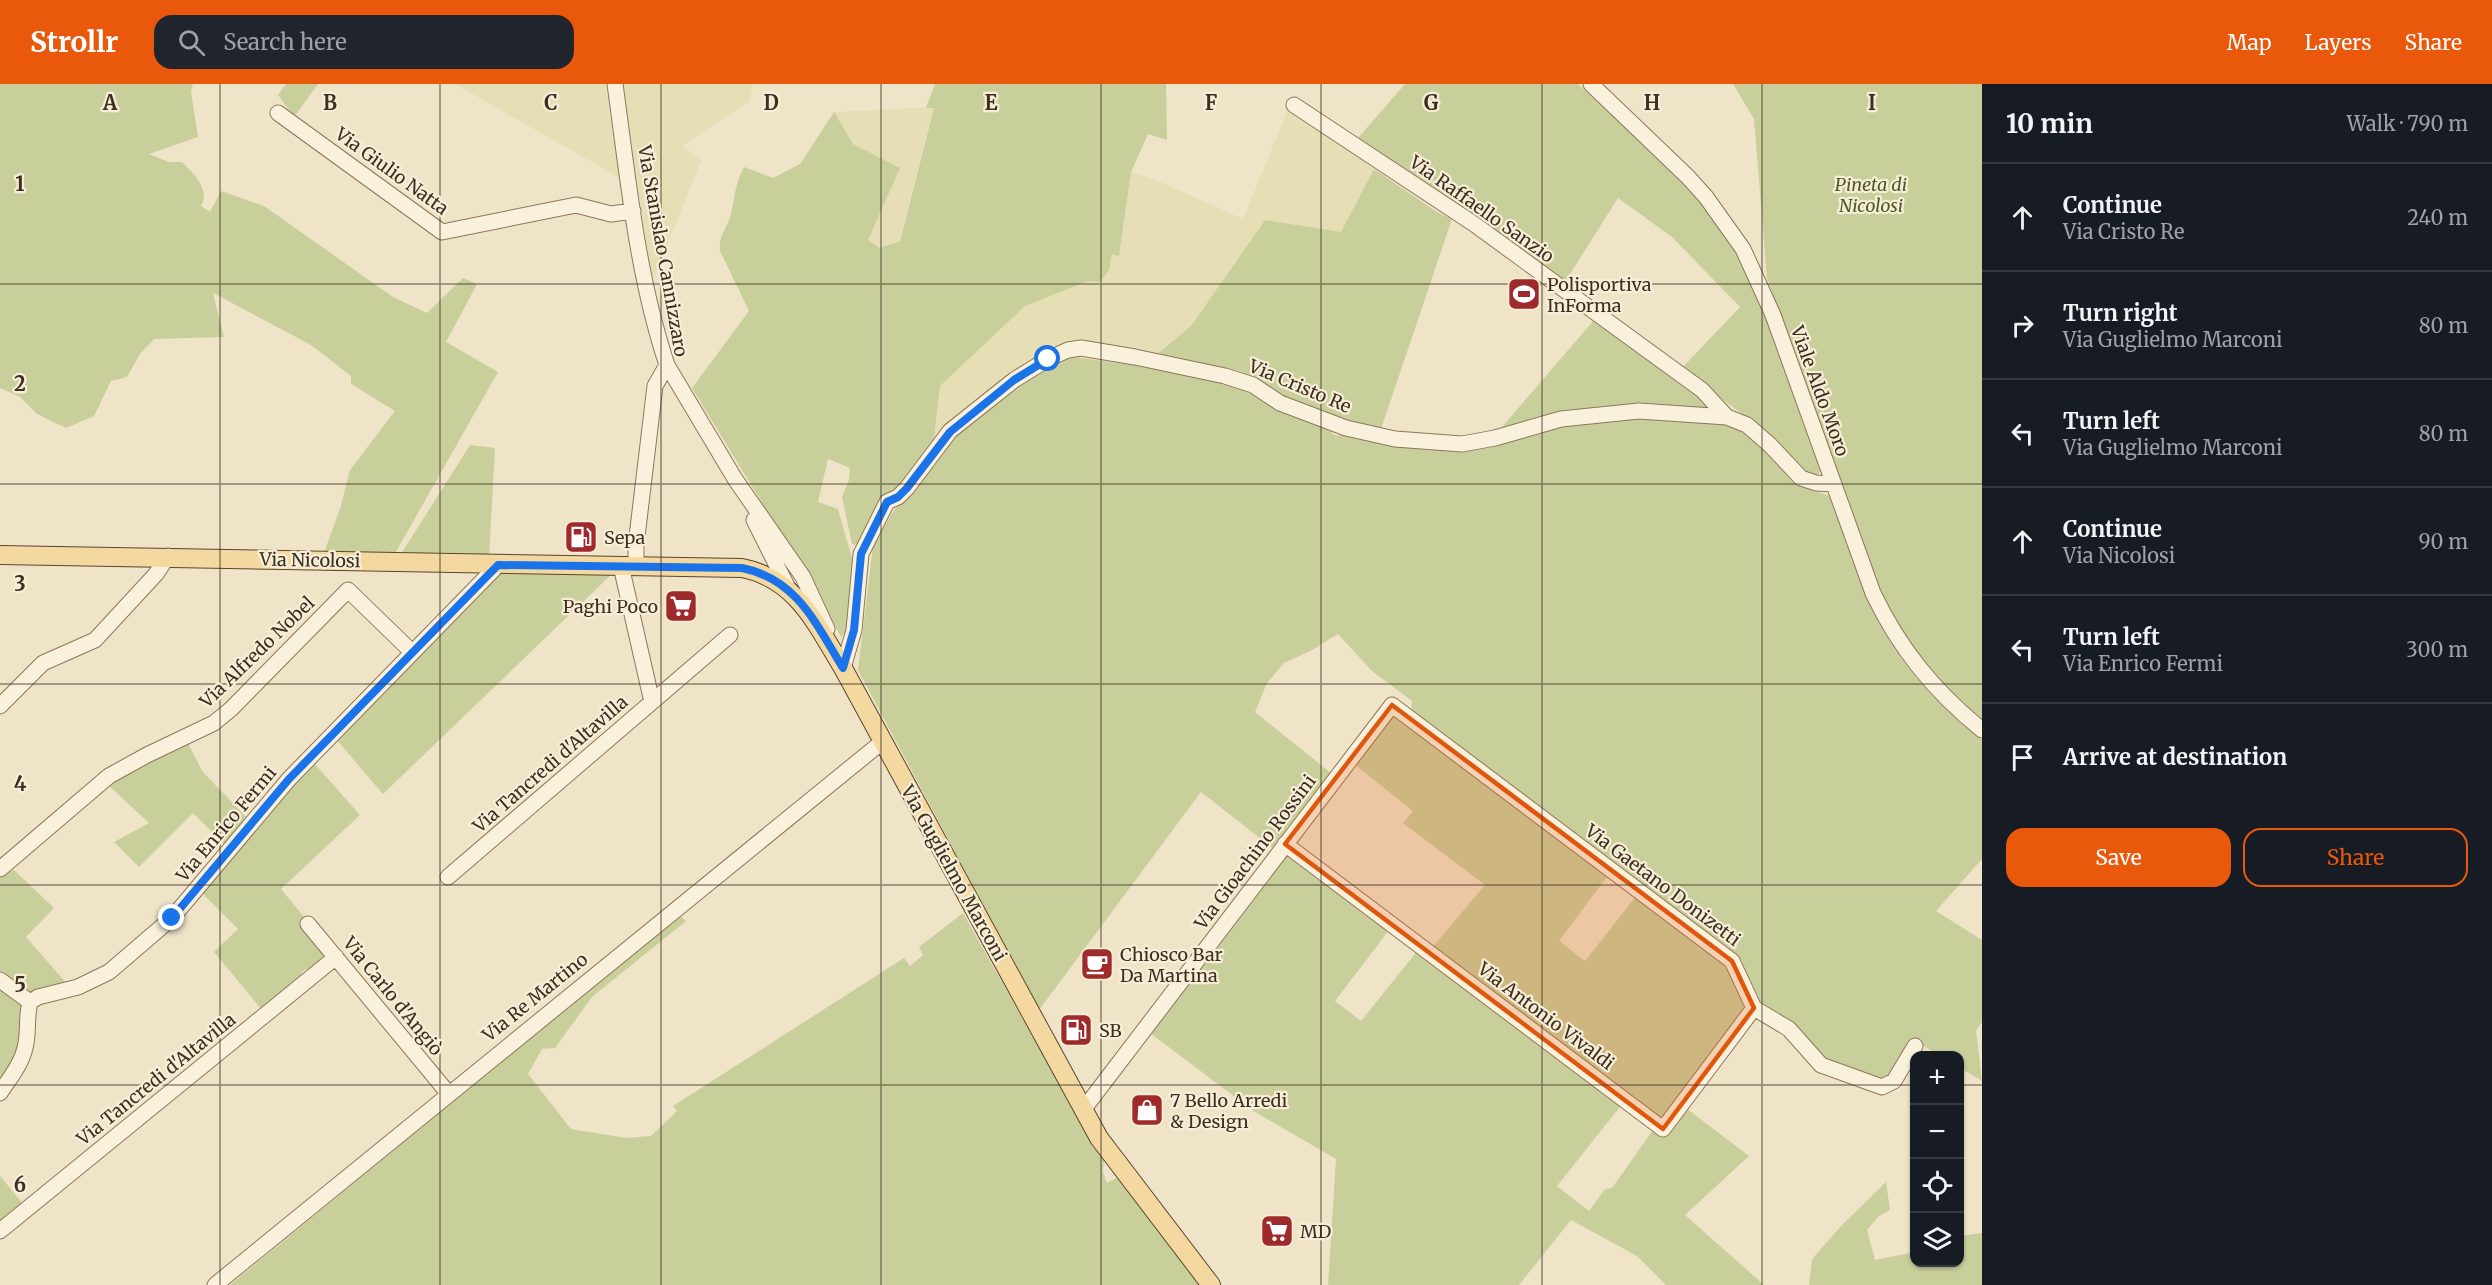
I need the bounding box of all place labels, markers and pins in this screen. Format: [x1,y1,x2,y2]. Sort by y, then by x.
place label: Polisportiva InForma [1547,273,1652,317]
sports icon: Polisportiva InForma [1506,276,1542,312]
fuel station icon: Sepa [563,519,599,555]
place label: Sepa [604,526,646,549]
supermarket icon: Paghi Poco [663,588,699,624]
place label: Paghi Poco [563,595,658,618]
place label: Chiosco Bar Da Martina [1120,943,1223,987]
cafe icon: Chiosco Bar Da Martina [1079,946,1115,982]
fuel station icon: SB [1058,1012,1094,1048]
place label: SB [1099,1019,1122,1042]
place label: 7 Bello Arredi & Design [1170,1089,1287,1133]
shop icon: 7 Bello Arredi & Design [1129,1092,1165,1128]
supermarket icon: MD [1259,1213,1295,1249]
place label: MD [1300,1220,1331,1243]

